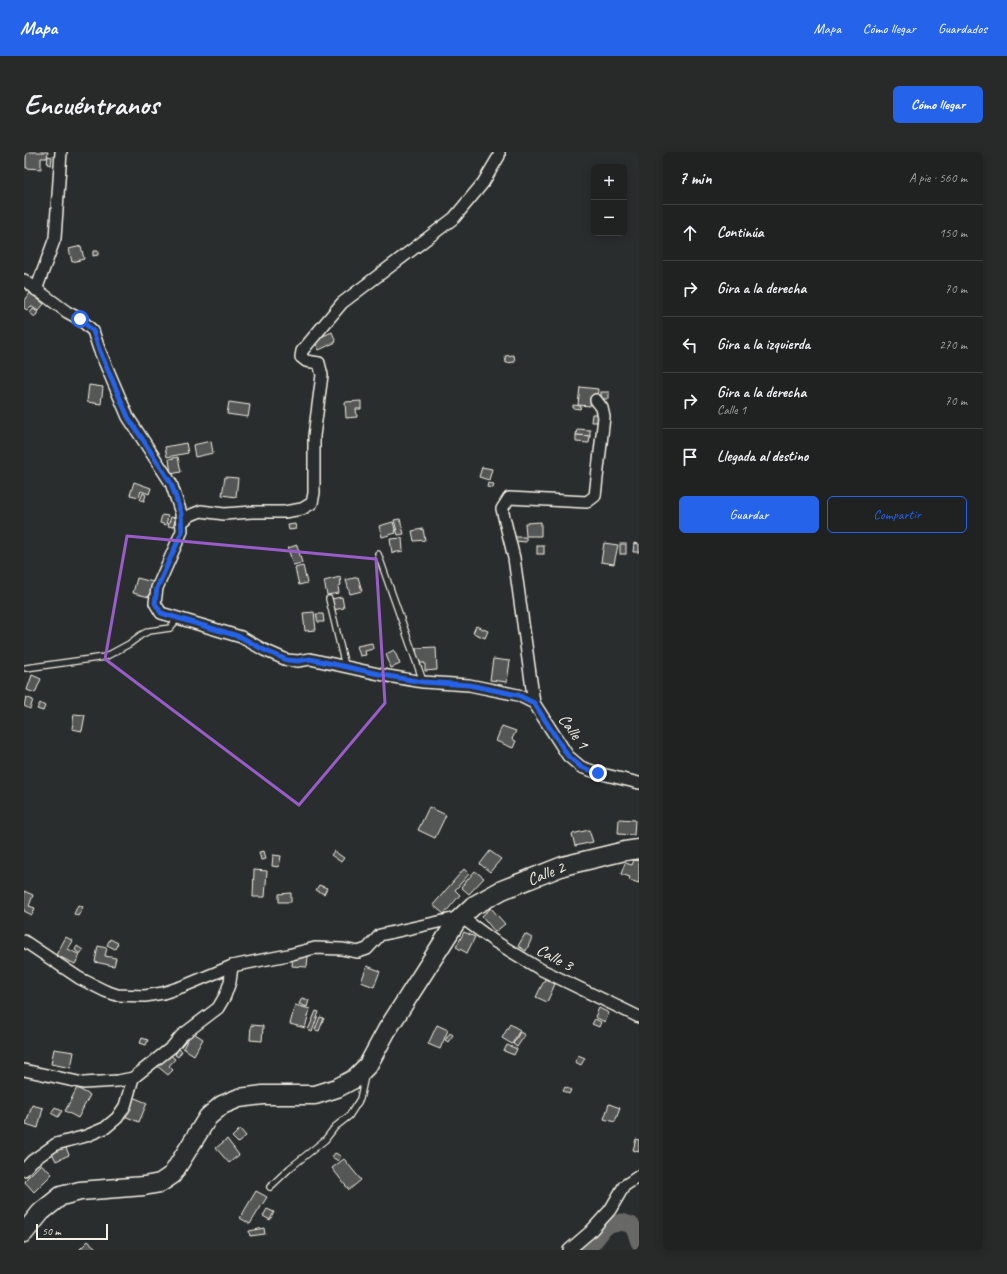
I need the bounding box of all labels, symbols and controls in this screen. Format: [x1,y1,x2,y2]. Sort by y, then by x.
text: Mapa [20,16,57,40]
text: Mapa [814,20,841,37]
text: Cómo llegar [863,20,916,37]
text: Guardados [938,20,987,37]
button: Cómo llegar [893,86,983,123]
text: Encuéntranos [24,87,159,122]
map controls [591,164,627,236]
button: + [591,164,627,200]
text: 7 min [679,168,712,189]
text: A pie · 560 m [909,170,967,186]
button: − [591,200,627,236]
icon: ahead [679,222,701,244]
text: Continúa [717,223,764,242]
text: 150 m [939,225,967,241]
icon: right [679,278,701,300]
text: Gira a la derecha [717,279,806,298]
text: 70 m [945,281,967,297]
route start [71,310,89,328]
icon: left [679,334,701,356]
text: Gira a la izquierda [717,335,810,354]
text: 270 m [939,337,967,353]
text: Gira a la derecha [717,383,806,402]
icon: right [679,390,701,412]
text: 70 m [945,393,967,409]
text: Calle 1 [717,402,746,418]
icon: arrive [679,446,701,468]
text: Llegada al destino [717,447,808,466]
button: Guardar [679,496,819,533]
button: Compartir [827,496,967,533]
street label: Calle 1 [554,710,594,754]
route end [589,764,607,782]
street label: Calle 2 [524,856,569,890]
street label: Calle 3 [533,939,578,976]
scale bar [36,1222,108,1241]
text: 50 m [42,1224,61,1238]

